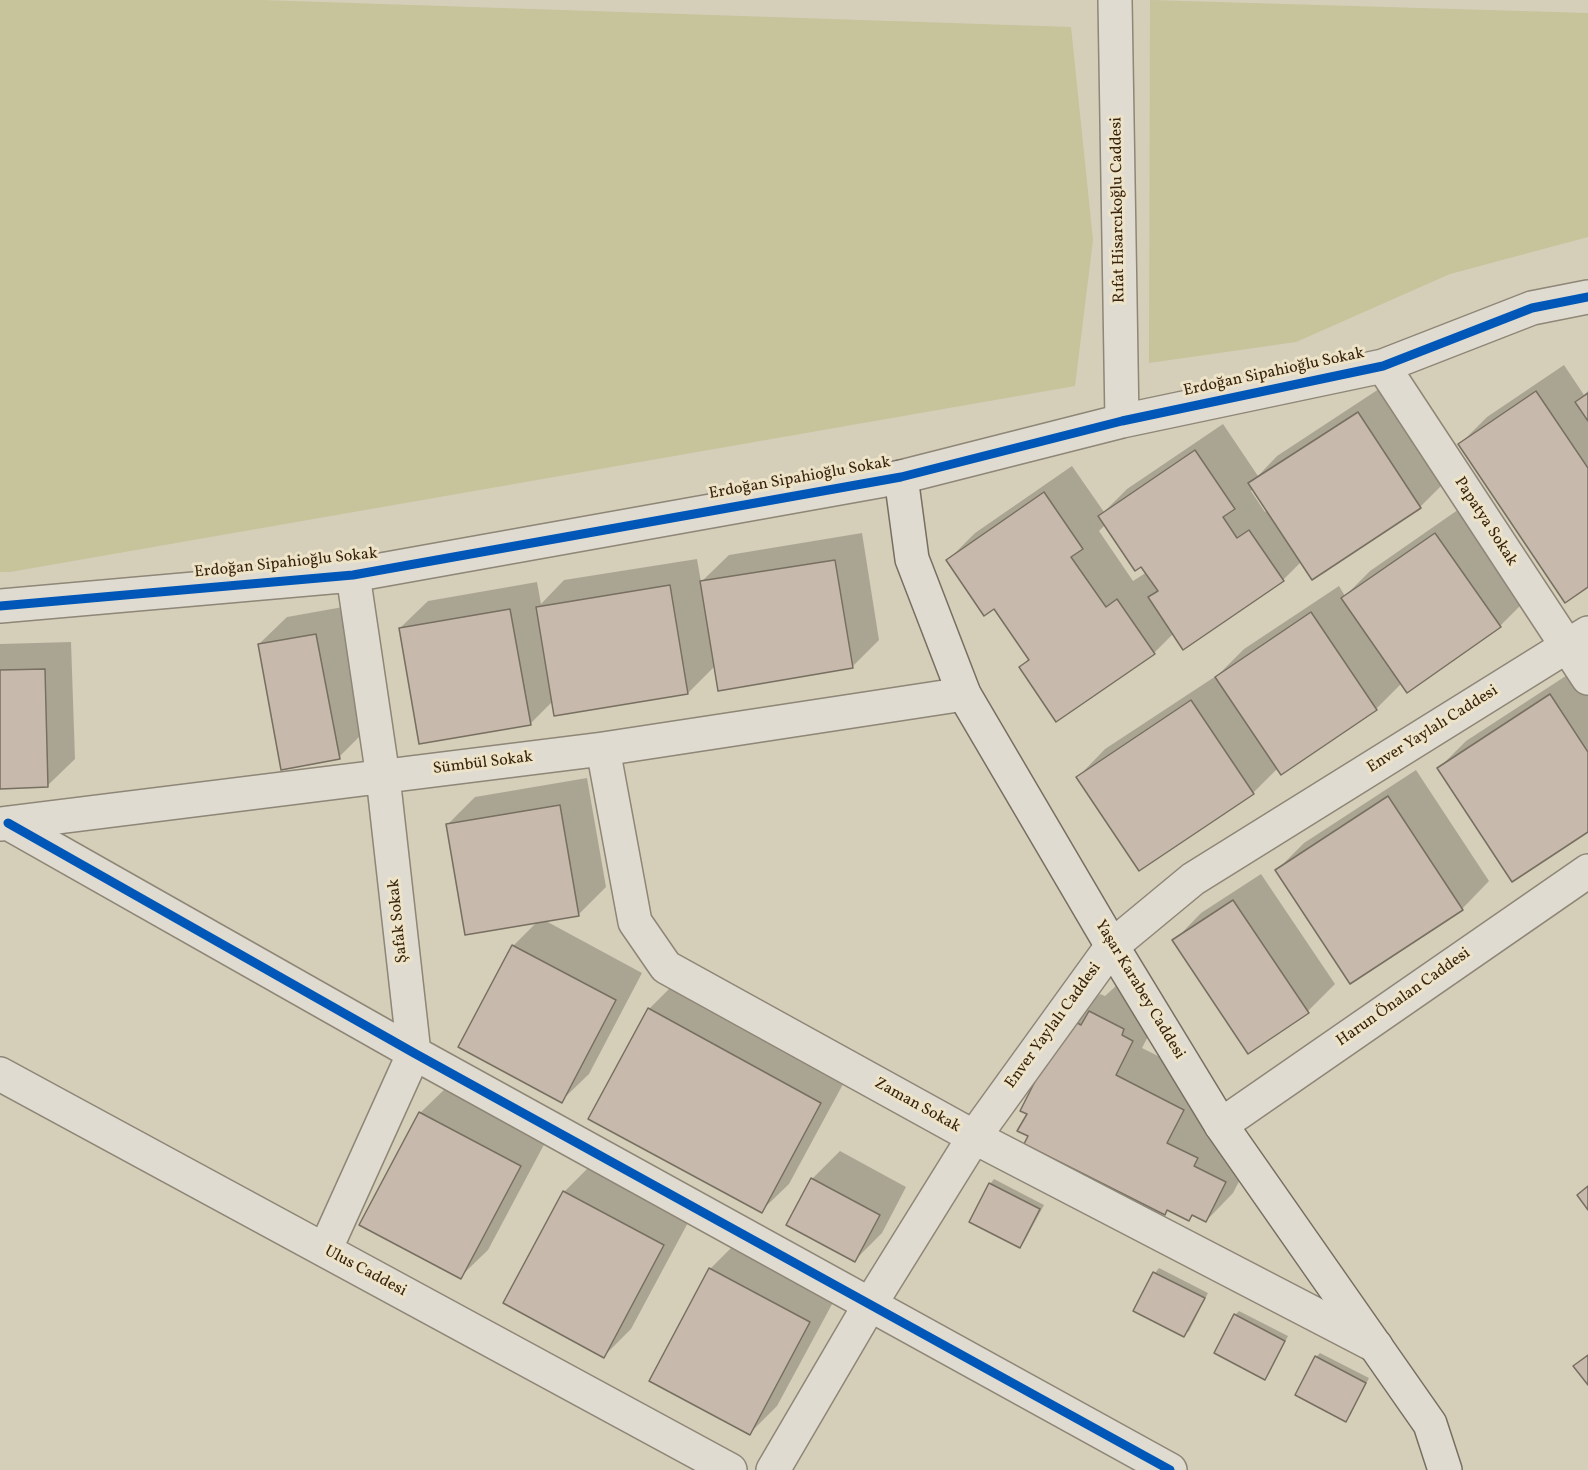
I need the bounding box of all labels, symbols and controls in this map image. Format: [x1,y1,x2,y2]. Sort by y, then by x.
street label: Rıfat Hisarcıkoğlu Caddesi [1108,117,1130,303]
street label: Erdoğan Sipahioğlu Sokak [1182,344,1366,402]
street label: Erdoğan Sipahioğlu Sokak [708,454,892,504]
street label: Papatya Sokak [1449,474,1521,570]
street label: Erdoğan Sipahioğlu Sokak [193,545,379,583]
street label: Enver Yaylalı Caddesi [1364,682,1502,778]
street label: Sümbül Sokak [432,748,534,780]
street label: Şafak Sokak [385,878,413,964]
street label: Yaşar Karabey Caddesi [1090,917,1188,1063]
street label: Harun Önalan Caddesi [1333,945,1475,1051]
street label: Enver Yaylalı Caddesi [1002,959,1106,1093]
street label: Zaman Sokak [871,1074,963,1138]
street label: Ulus Caddesi [321,1242,409,1302]

